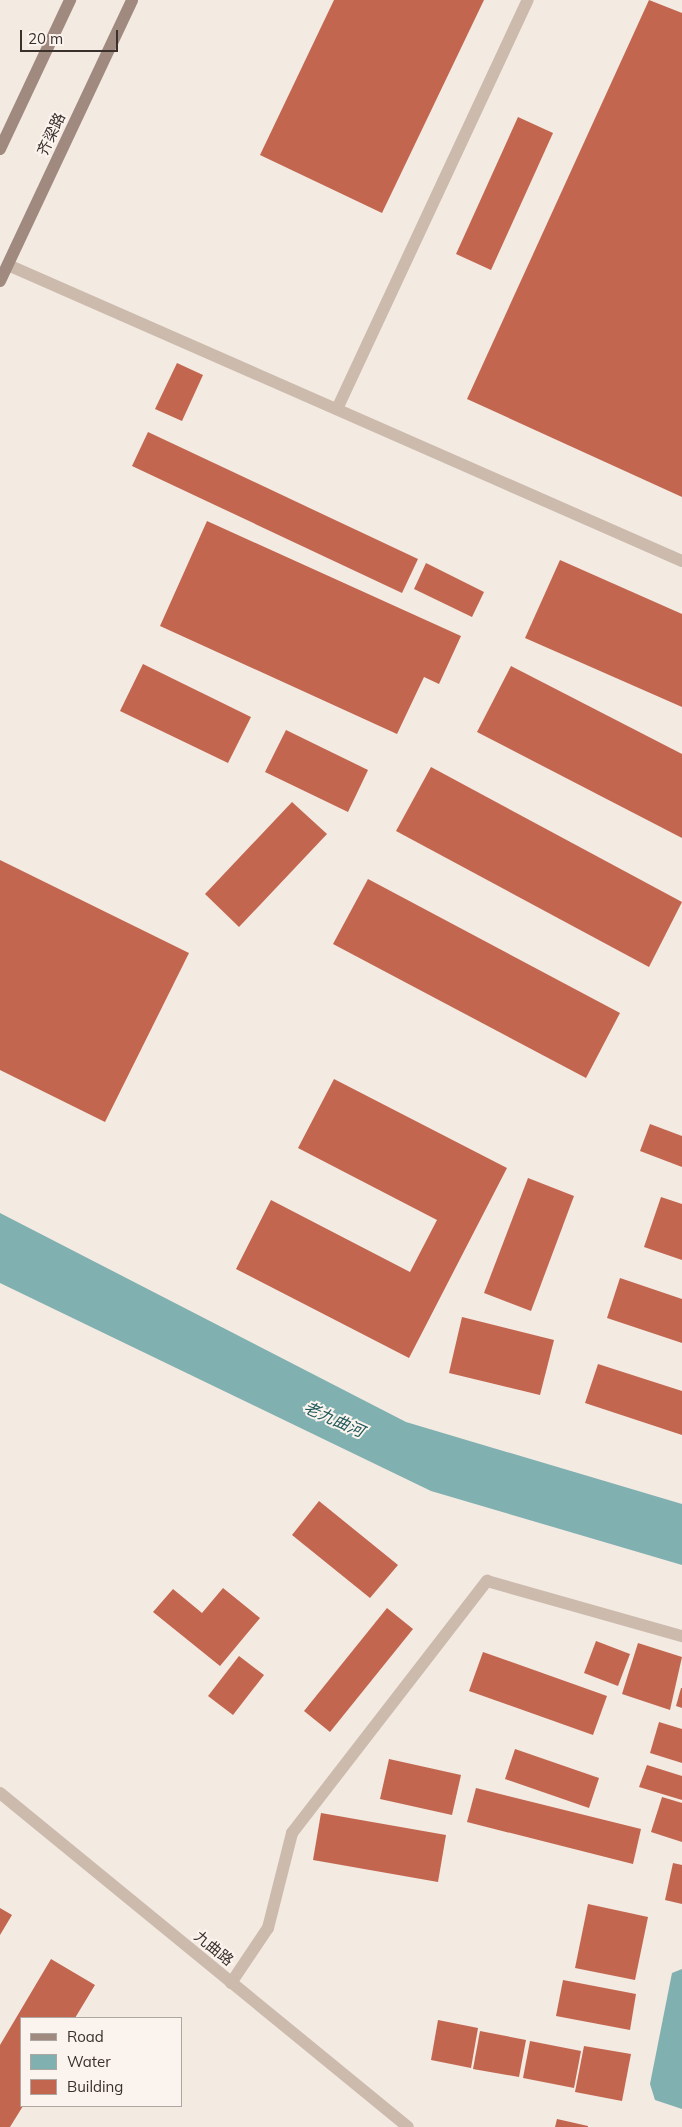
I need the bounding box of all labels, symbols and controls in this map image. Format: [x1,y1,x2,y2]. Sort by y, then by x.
scale bar [22,20,120,52]
text: 20 m [28,29,63,48]
street label: 齐梁路 [33,110,69,158]
water label: 老九曲河 [301,1397,367,1441]
street label: 九曲路 [191,1927,237,1969]
legend [20,2017,182,2107]
text: Road [67,2027,104,2046]
text: Water [67,2052,111,2071]
text: Building [67,2077,123,2096]

